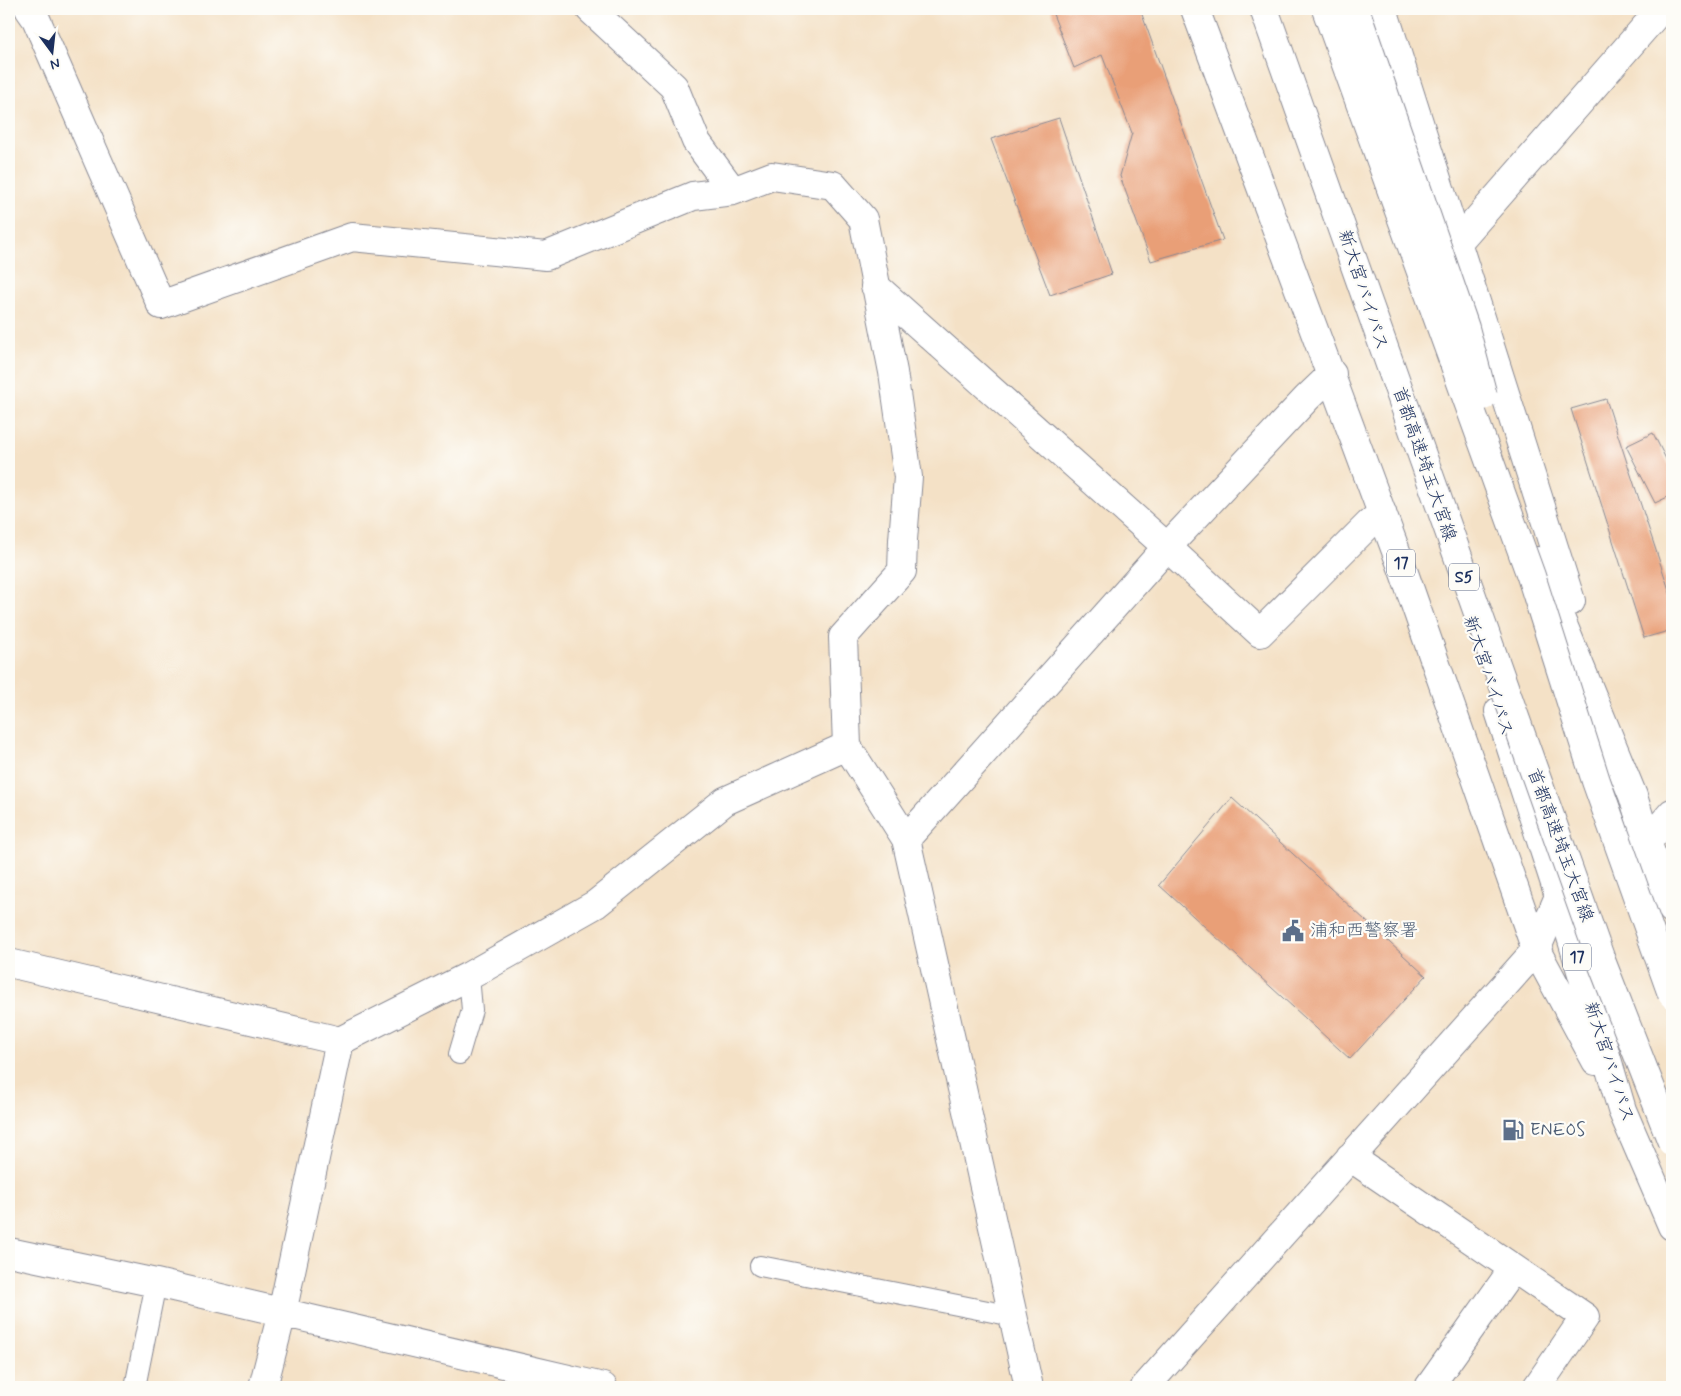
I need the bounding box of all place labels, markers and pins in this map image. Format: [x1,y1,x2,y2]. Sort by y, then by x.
public building icon: 浦和西警察署 [1280,918,1306,944]
place label: 浦和西警察署 [1310,919,1418,943]
fuel station icon: ENEOS [1500,1117,1526,1143]
place label: ENEOS [1530,1118,1585,1142]

